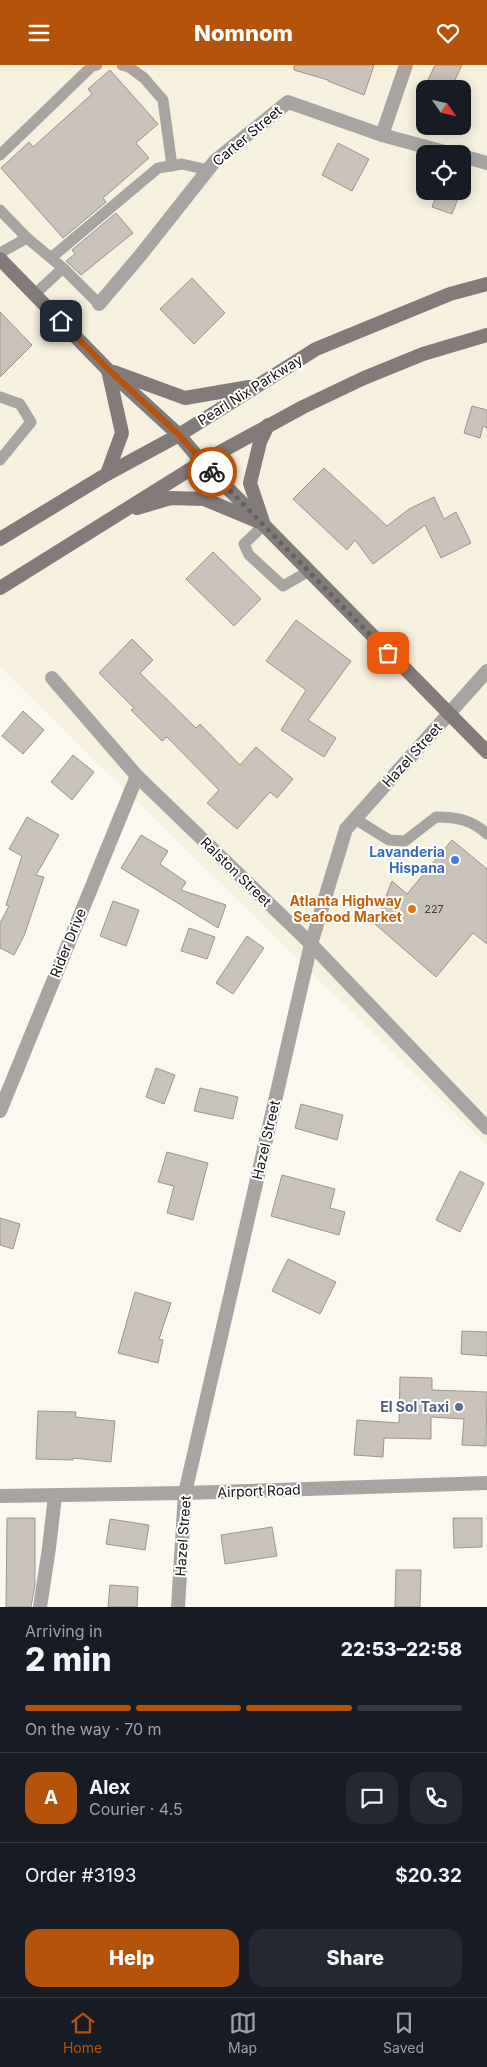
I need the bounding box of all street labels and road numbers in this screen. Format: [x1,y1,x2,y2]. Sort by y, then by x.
street label: Carter Street [209,102,285,169]
street label: Pearl Nix Parkway [194,350,305,429]
street label: Hazel Street [378,719,445,790]
street label: Ralston Street [197,834,276,910]
street label: Rider Drive [46,906,89,980]
street label: Hazel Street [248,1098,283,1181]
street label: Airport Road [217,1481,301,1500]
street label: Hazel Street [171,1495,194,1577]

